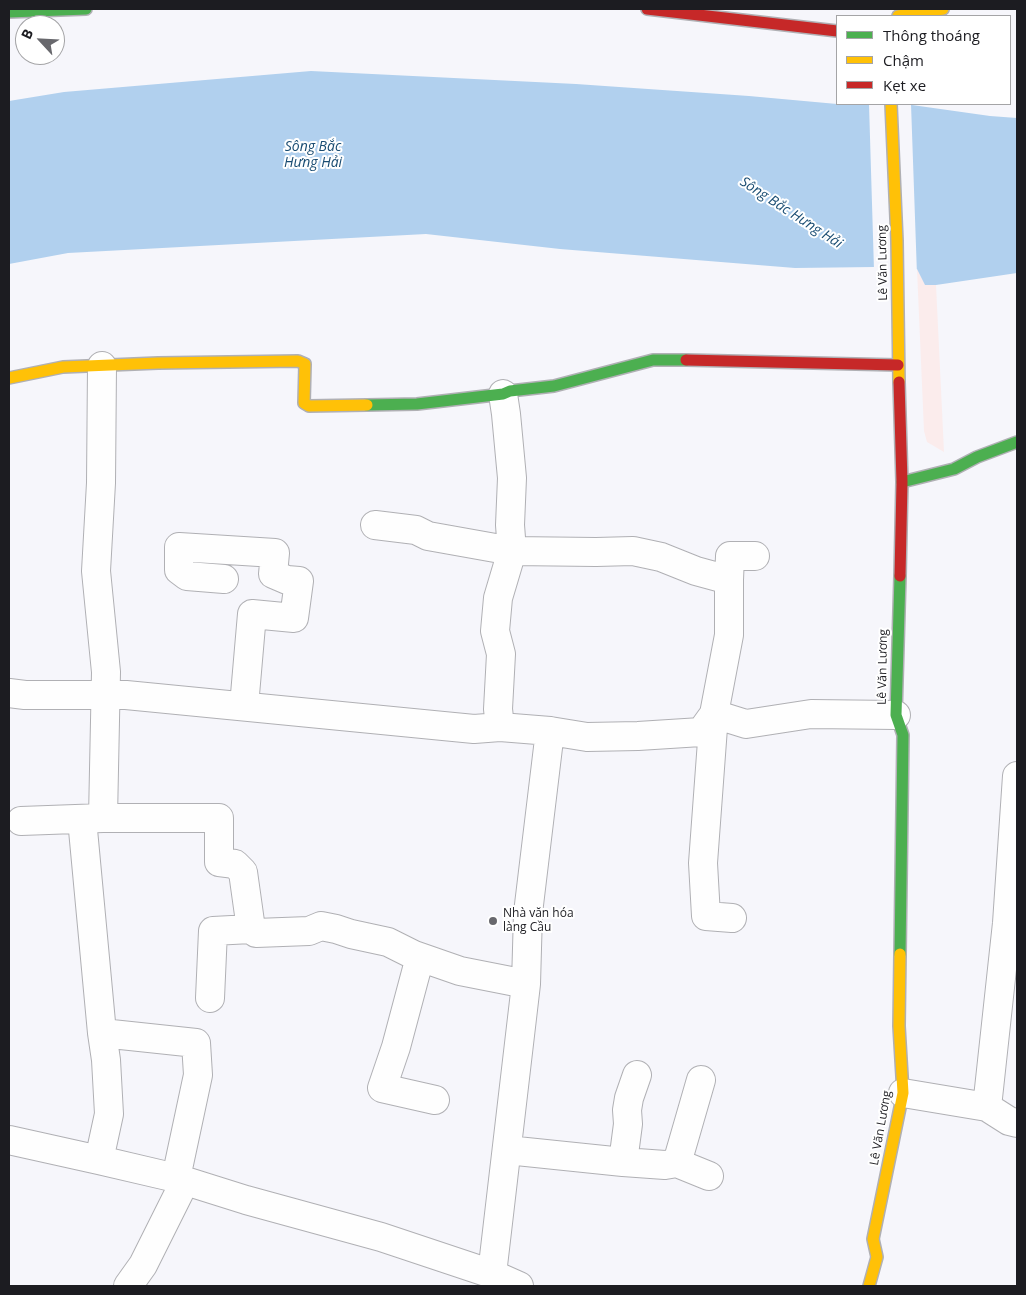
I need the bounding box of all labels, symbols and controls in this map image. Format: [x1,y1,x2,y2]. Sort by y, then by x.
north arrow [15,15,65,65]
legend [836,15,1011,105]
text: Thông thoáng [883,25,980,45]
text: B [16,26,37,42]
text: Chậm [883,50,924,70]
text: Kẹt xe [883,75,926,95]
water label: Sông Bắc Hưng Hải [284,139,342,172]
water label: Sông Bắc Hưng Hải [737,174,845,252]
street label: Lê Văn Lương [875,225,891,301]
street label: Lê Văn Lương [875,629,891,705]
place label: Nhà văn hóa làng Cầu [503,907,574,935]
marker: Nhà văn hóa làng Cầu [487,915,499,927]
street label: Lê Văn Lương [867,1089,895,1167]

